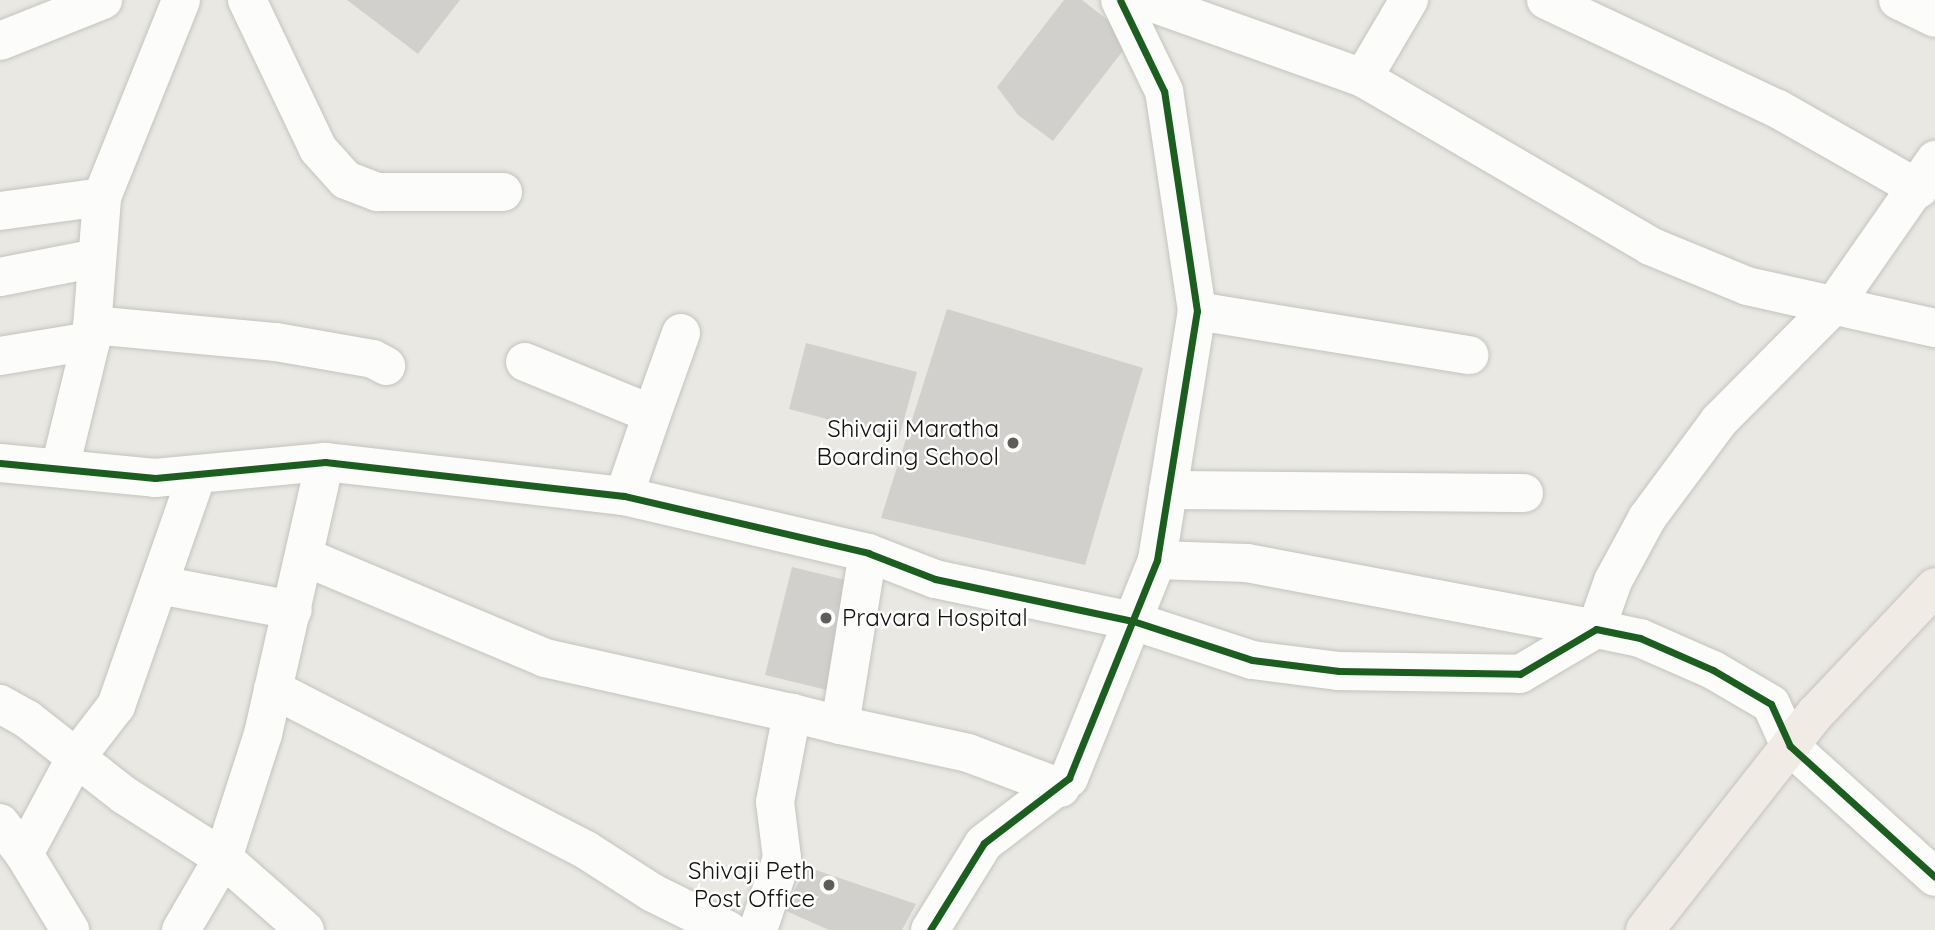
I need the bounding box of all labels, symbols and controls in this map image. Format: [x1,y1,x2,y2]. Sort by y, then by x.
place label: Shivaji Maratha Boarding School [817,415,999,471]
marker: Shivaji Maratha Boarding School [1005,435,1021,451]
place label: Pravara Hospital [842,604,1028,632]
marker: Pravara Hospital [816,608,836,628]
place label: Shivaji Peth Post Office [688,857,815,913]
marker: Shivaji Peth Post Office [821,877,837,893]

